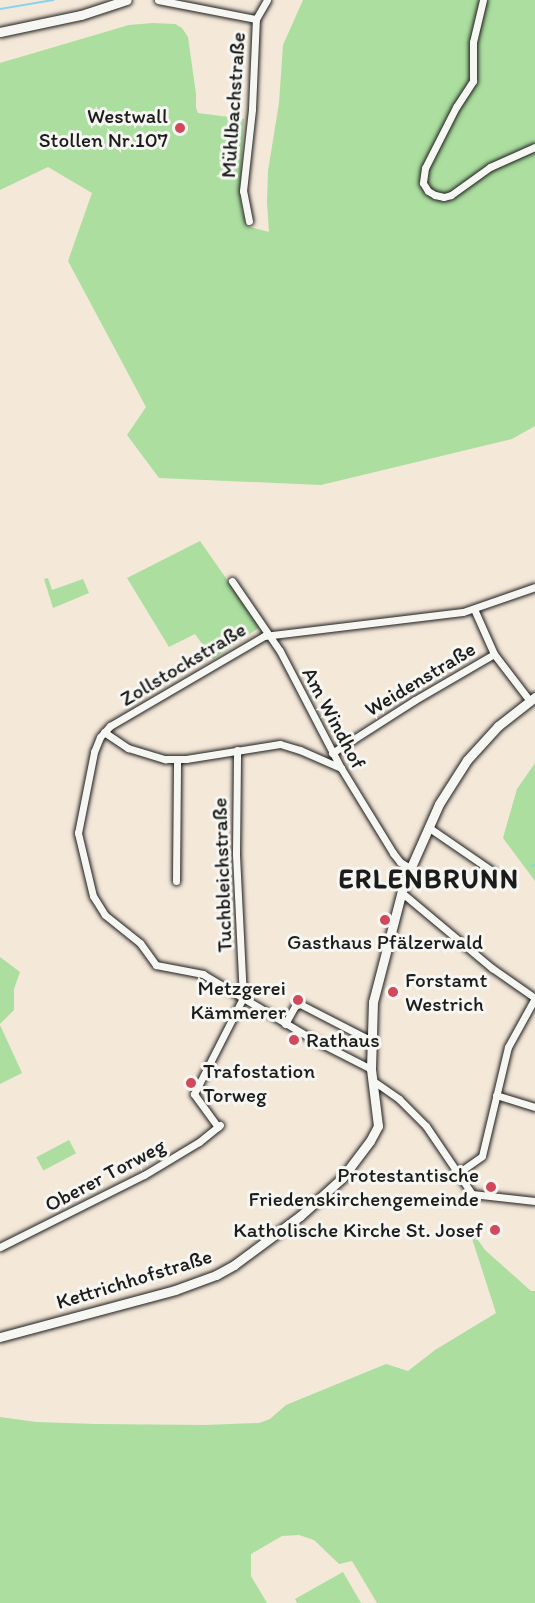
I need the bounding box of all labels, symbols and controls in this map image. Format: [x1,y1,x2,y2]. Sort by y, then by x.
street label: Mühlbachstraße [215,31,251,179]
place label: Westwall Stollen Nr.107 [38,103,168,153]
marker: Westwall Stollen Nr.107 [173,121,187,135]
street label: Zollstockstraße [116,617,250,711]
street label: Weidenstraße [360,636,480,722]
street label: Am Windhof [297,663,371,773]
street label: Tuchbleichstraße [207,797,237,953]
district label: ERLENBRUNN [338,863,520,895]
marker: Gasthaus Pfälzerwald [378,913,392,927]
place label: Gasthaus Pfälzerwald [287,929,483,955]
place label: Forstamt Westrich [405,967,487,1017]
place label: Metzgerei Kämmerer [190,975,286,1025]
marker: Forstamt Westrich [386,985,400,999]
marker: Metzgerei Kämmerer [291,993,305,1007]
place label: Rathaus [306,1027,380,1053]
marker: Rathaus [287,1033,301,1047]
place label: Trafostation Torweg [203,1058,315,1108]
marker: Trafostation Torweg [184,1076,198,1090]
street label: Oberer Torweg [41,1133,169,1217]
place label: Protestantische Friedenskirchengemeinde [248,1162,479,1212]
marker: Protestantische Friedenskirchengemeinde [484,1180,498,1194]
place label: Katholische Kirche St. Josef [233,1217,483,1243]
marker: Katholische Kirche St. Josef [488,1223,502,1237]
street label: Kettrichhofstraße [53,1243,215,1315]

